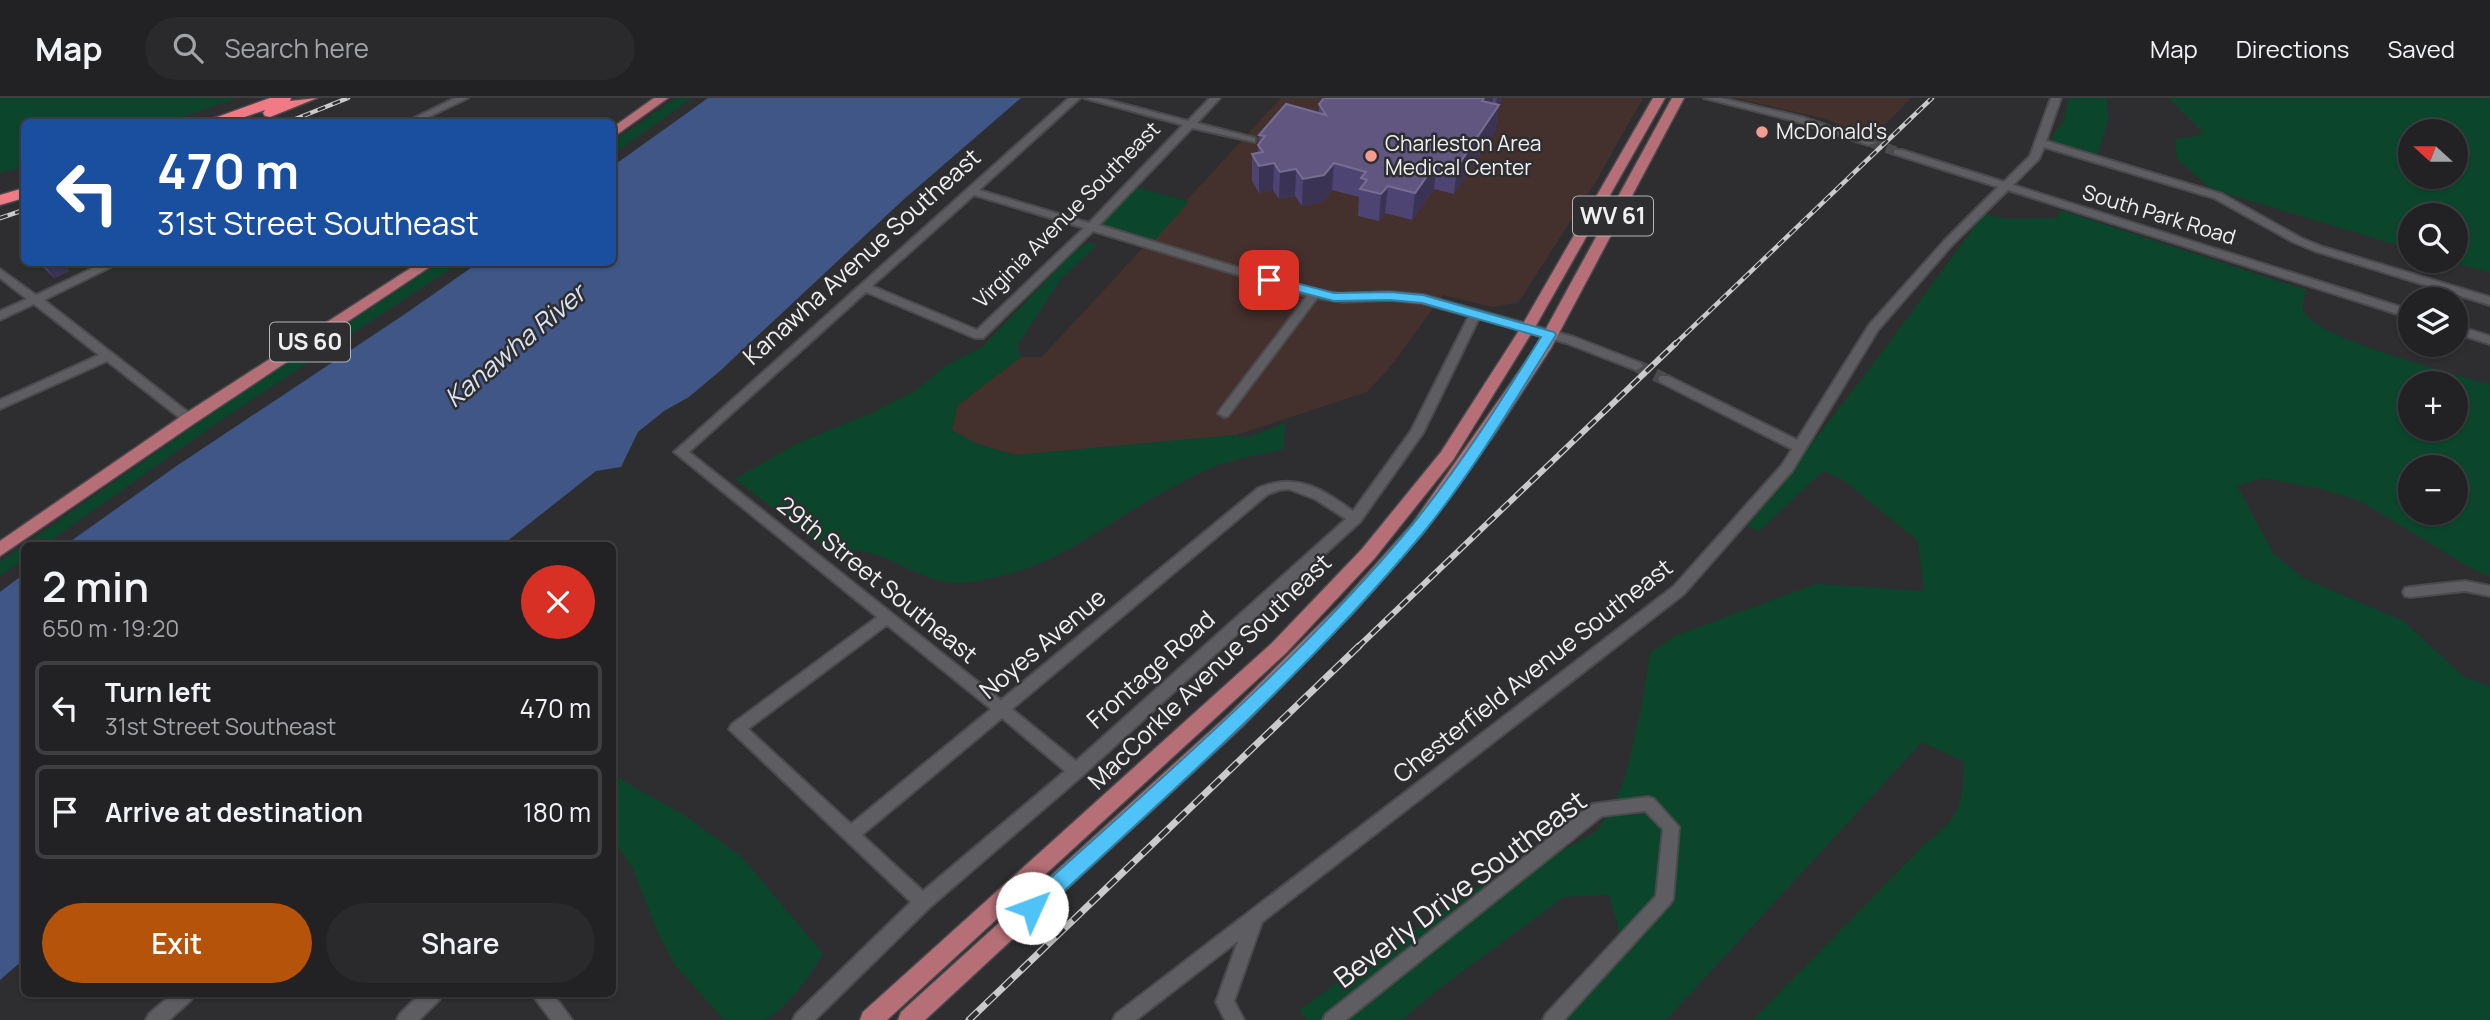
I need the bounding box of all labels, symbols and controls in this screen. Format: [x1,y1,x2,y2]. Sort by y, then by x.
search box [145,17,635,80]
text: Map [35,26,103,71]
icon: search [169,29,207,67]
text: Search here [225,30,369,66]
text: Map [2150,32,2198,65]
text: Directions [2236,32,2349,65]
text: Saved [2387,32,2455,65]
street label: Virginia Avenue Southeast [967,115,1166,314]
place label: McDonald's [1776,117,1887,145]
north arrow [2398,119,2468,189]
map controls [2398,119,2468,525]
marker: McDonald's [1754,124,1770,140]
place label: Charleston Area Medical Center [1385,129,1541,181]
text: 470 m [157,137,299,204]
street label: Kanawha Avenue Southeast [735,140,987,371]
icon: left [42,147,133,238]
marker: Charleston Area Medical Center [1363,148,1379,164]
street label: South Park Road [2079,177,2239,251]
road number: WV 61 [1573,197,1653,236]
text: 31st Street Southeast [157,201,479,245]
button: search [2398,203,2468,273]
pin [1239,250,1299,310]
icon: arrive [1250,261,1288,299]
water label: Kanawha River [436,273,595,415]
button: layers [2398,287,2468,357]
road number: US 60 [270,322,350,362]
button: + [2398,371,2468,441]
button: − [2398,455,2468,525]
street label: 29th Street Southeast [771,488,985,670]
street label: MacCorkle Avenue Southeast [1080,546,1338,796]
street label: Chesterfield Avenue Southeast [1385,550,1679,789]
text: 2 min [42,557,149,615]
button: close [521,565,595,639]
street label: Noyes Avenue [972,580,1112,706]
street label: Frontage Road [1079,602,1221,735]
text: 650 m · 19:20 [42,612,179,644]
text: Turn left [105,674,212,710]
icon: left [46,689,84,727]
text: 470 m [520,690,591,726]
text: 31st Street Southeast [105,710,336,742]
street label: Beverly Drive Southeast [1325,781,1593,996]
icon: arrive [46,793,84,831]
text: Arrive at destination [105,794,363,830]
text: 180 m [523,794,591,830]
position arrow [995,871,1069,945]
button: Exit [42,903,312,983]
button: Share [326,903,595,983]

